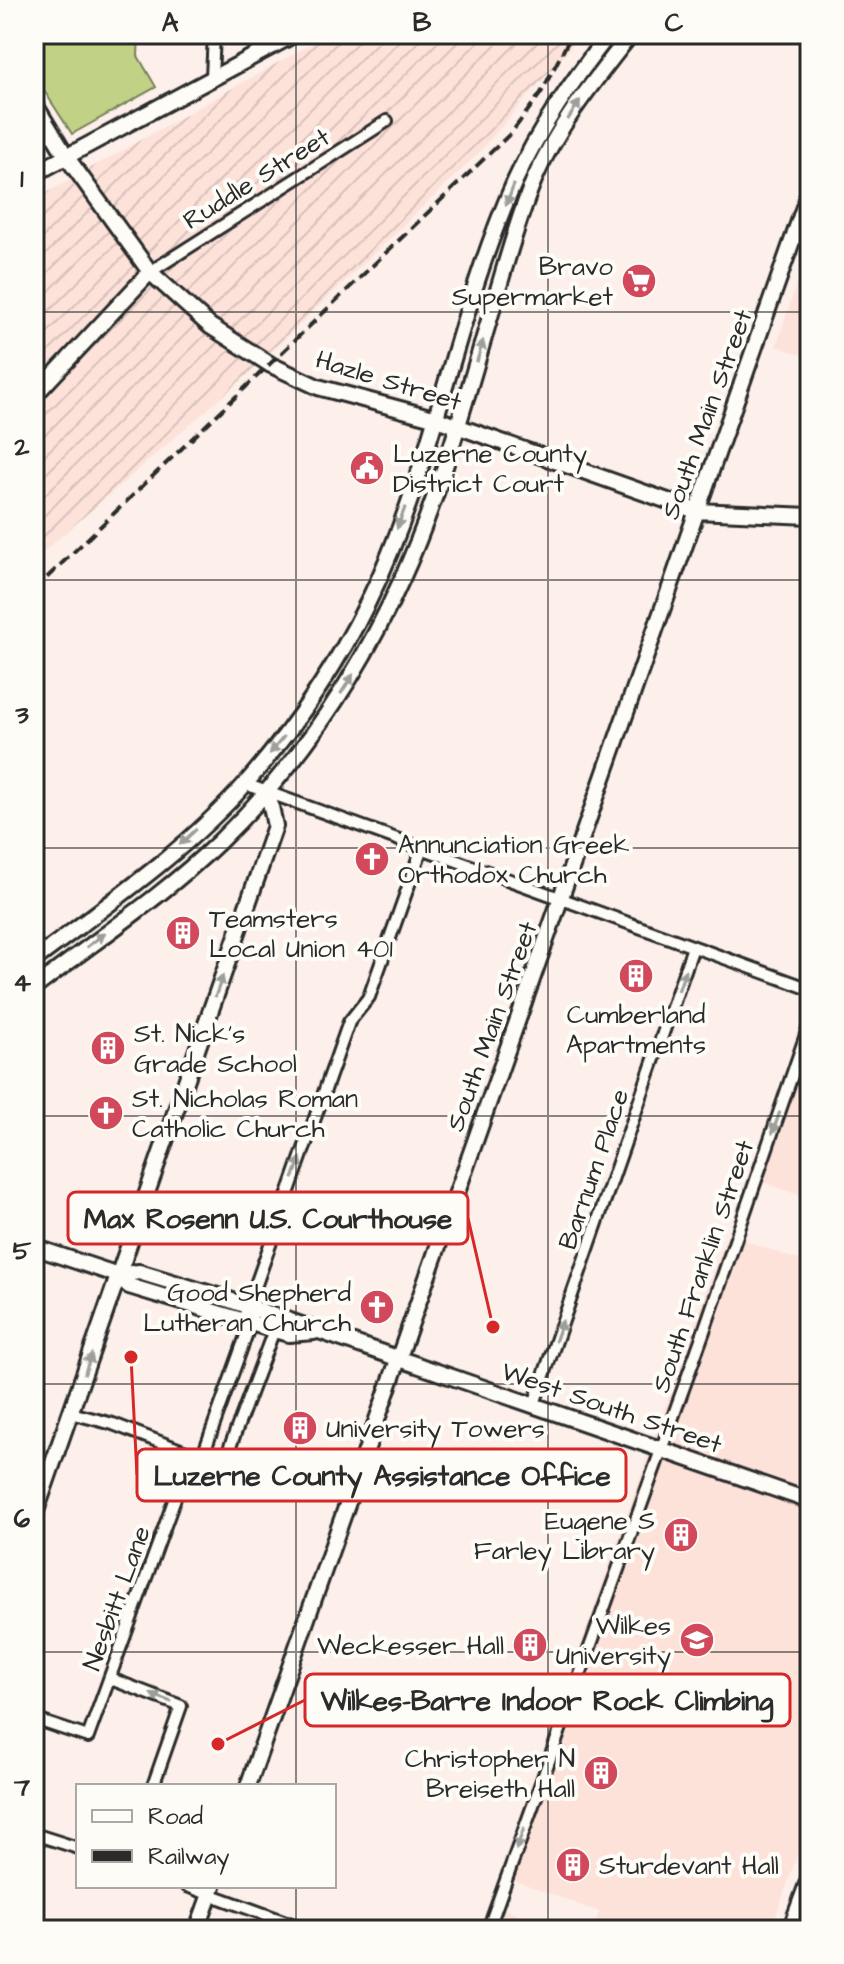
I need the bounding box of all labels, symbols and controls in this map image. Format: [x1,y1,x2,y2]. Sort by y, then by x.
text: A [162,5,179,41]
text: B [413,5,432,41]
text: C [665,5,684,41]
one-way arrow [566,99,580,121]
street label: Ruddle Street [176,119,337,238]
text: 1 [20,161,24,197]
one-way arrow [503,183,516,207]
place label: Bravo Supermarket [452,249,613,315]
supermarket icon: Bravo Supermarket [620,262,658,300]
street label: South Main Street [652,304,762,524]
one-way arrow [474,339,487,363]
street label: Hazle Street [311,342,466,420]
text: 2 [14,429,30,465]
place label: Luzerne County District Court [393,436,587,502]
public building icon: Luzerne County District Court [348,449,386,487]
one-way arrow [394,507,407,531]
one-way arrow [340,673,354,695]
text: 3 [14,697,29,733]
one-way arrow [269,735,285,755]
place label: Annunciation Greek Orthodox Church [398,827,629,893]
one-way arrow [179,828,198,846]
church icon: Annunciation Greek Orthodox Church [353,840,391,878]
place label: Teamsters Local Union 401 [209,901,393,967]
building icon: Teamsters Local Union 401 [164,914,202,952]
street label: South Main Street [437,916,547,1136]
one-way arrow [86,933,106,949]
building icon: Cumberland Apartments [617,957,655,995]
text: 4 [13,965,31,1001]
one-way arrow [677,967,689,991]
one-way arrow [214,974,226,998]
place label: Cumberland Apartments [566,997,706,1063]
place label: St. Nick's Grade School [134,1016,297,1082]
building icon: St. Nick's Grade School [89,1029,127,1067]
place label: St. Nicholas Roman Catholic Church [132,1081,358,1147]
street label: Barnum Place [550,1084,638,1254]
church icon: St. Nicholas Roman Catholic Church [87,1094,125,1132]
one-way arrow [769,1111,781,1135]
street label: South Franklin Street [643,1135,763,1397]
one-way arrow [291,1156,304,1180]
callout: Max Rosenn U.S. Courthouse [68,1192,468,1244]
text: Max Rosenn U.S. Courthouse [84,1200,452,1239]
text: 5 [13,1233,32,1269]
place label: Good Shepherd Lutheran Church [143,1275,351,1341]
church icon: Good Shepherd Lutheran Church [358,1288,396,1326]
one-way arrow [554,1319,566,1343]
one-way arrow [82,1351,94,1375]
street label: West South Street [497,1353,727,1463]
building icon: University Towers [281,1409,319,1447]
place label: University Towers [326,1411,545,1449]
callout: Luzerne County Assistance Office [137,1449,626,1501]
text: Luzerne County Assistance Office [153,1457,611,1499]
text: 6 [14,1501,31,1537]
place label: Eugene S Farley Library [474,1503,655,1571]
building icon: Eugene S Farley Library [662,1516,700,1554]
street label: Nesbitt Lane [74,1521,160,1676]
place label: Wilkes University [556,1608,671,1676]
school or university icon: Wilkes University [678,1621,716,1659]
building icon: Weckesser Hall [511,1626,549,1664]
place label: Weckesser Hall [317,1628,504,1664]
callout: Wilkes-Barre Indoor Rock Climbing [305,1674,790,1726]
text: Wilkes-Barre Indoor Rock Climbing [320,1682,774,1723]
one-way arrow [149,1691,173,1704]
place label: Christopher N Breiseth Hall [405,1741,575,1807]
building icon: Christopher N Breiseth Hall [582,1754,620,1792]
text: 7 [13,1769,30,1805]
legend [76,1784,336,1888]
text: Road [148,1800,203,1834]
one-way arrow [514,1827,526,1851]
text: Railway [148,1840,230,1875]
building icon: Sturdevant Hall [554,1846,592,1884]
place label: Sturdevant Hall [599,1848,779,1884]

